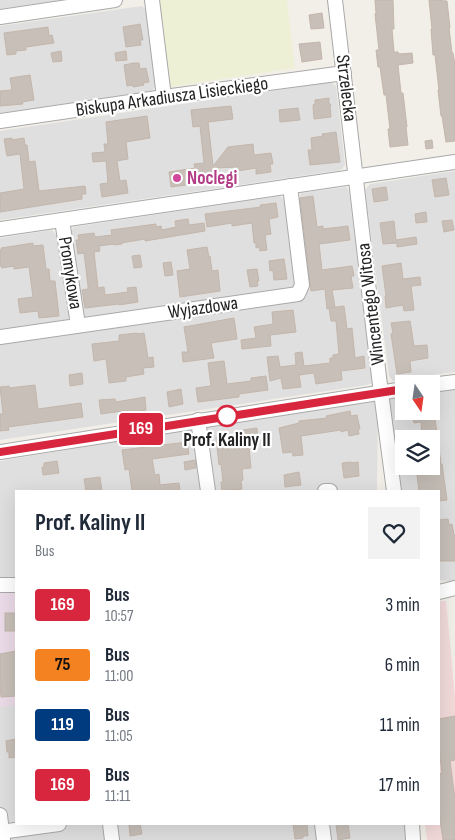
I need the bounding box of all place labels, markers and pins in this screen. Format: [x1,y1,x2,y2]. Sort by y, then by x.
place label: Noclegi [187,167,237,190]
marker: Noclegi [171,172,183,184]
marker: Prof. Kaliny II [216,405,238,427]
place label: Prof. Kaliny II [183,429,271,452]

